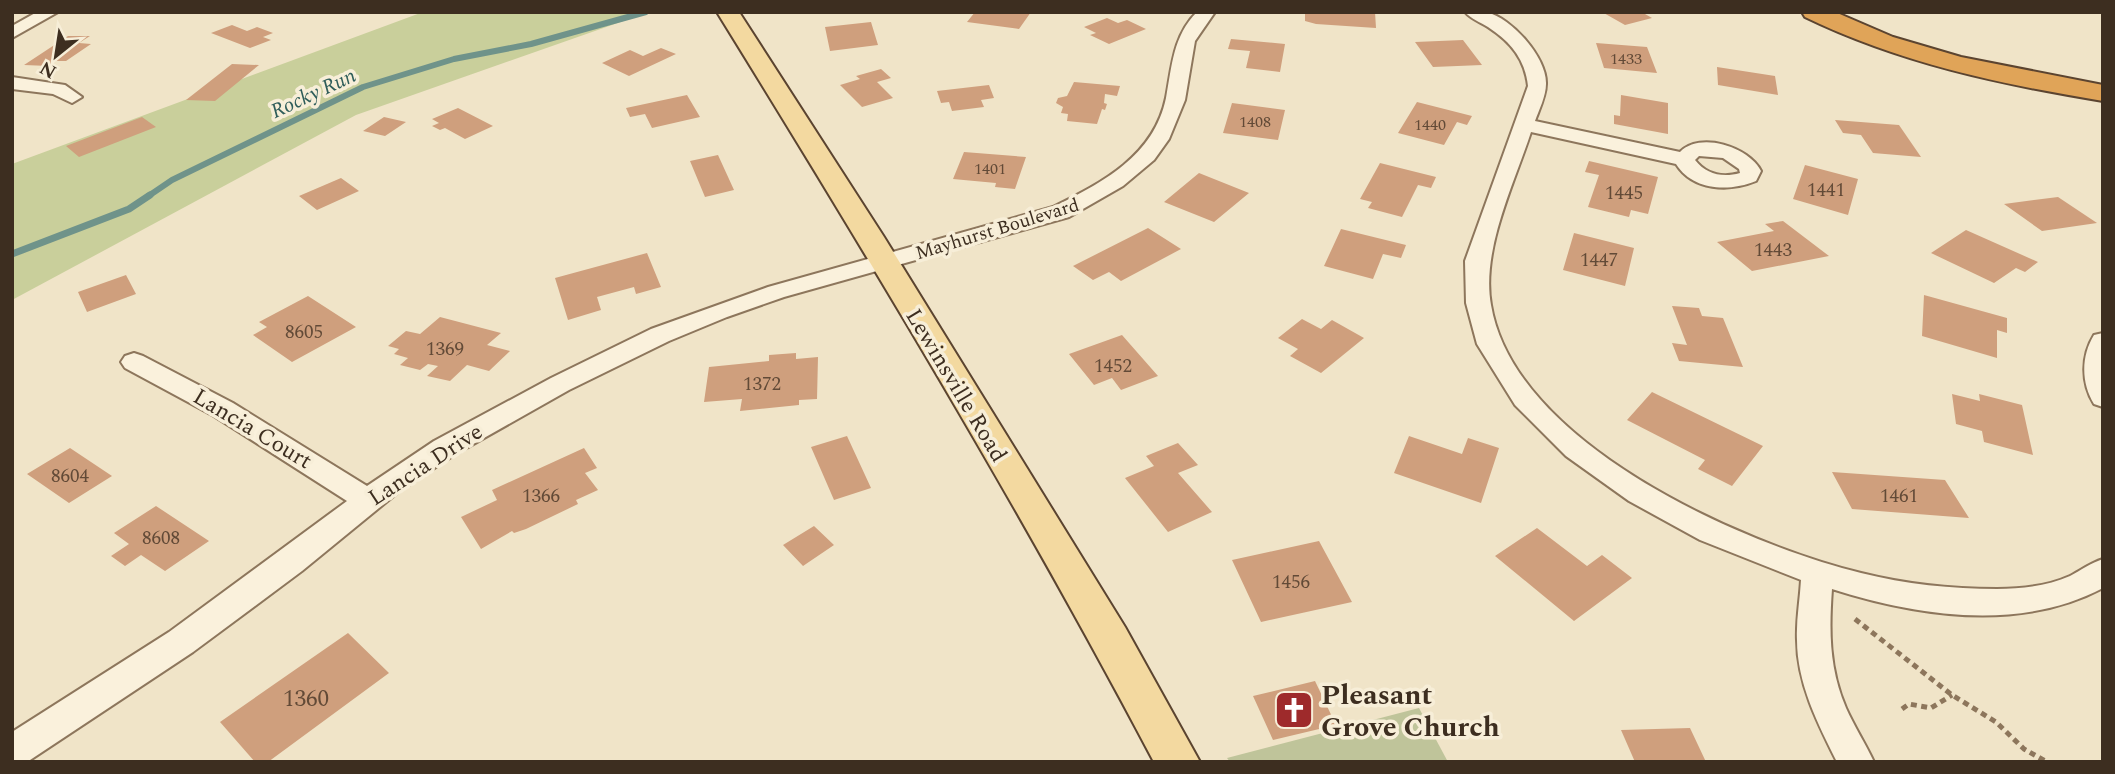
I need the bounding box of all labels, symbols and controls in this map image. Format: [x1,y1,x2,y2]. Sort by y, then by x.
north arrow [21,21,91,91]
house number: 1433 [1610,47,1642,71]
text: N [34,53,62,86]
water label: Rocky Run [265,60,361,128]
house number: 1408 [1239,110,1271,134]
house number: 1440 [1414,113,1446,137]
house number: 1401 [974,157,1006,181]
house number: 1441 [1807,176,1845,205]
house number: 1445 [1605,179,1643,208]
street label: Mayhurst Boulevard [912,191,1083,268]
house number: 1443 [1754,236,1792,265]
house number: 1447 [1580,246,1618,275]
street label: Lewinsville Road [896,302,1016,469]
house number: 8605 [285,318,323,347]
house number: 1369 [426,335,464,364]
house number: 1452 [1094,352,1132,381]
house number: 1372 [743,370,781,399]
street label: Lancia Court [186,380,319,479]
street label: Lancia Drive [361,415,490,516]
house number: 8604 [51,462,89,491]
house number: 1366 [522,482,560,511]
house number: 1461 [1880,482,1918,511]
house number: 8608 [142,524,180,553]
house number: 1456 [1272,568,1310,597]
place label: Pleasant Grove Church [1321,674,1500,749]
house number: 1360 [283,682,329,717]
church icon: Pleasant Grove Church [1273,689,1315,731]

